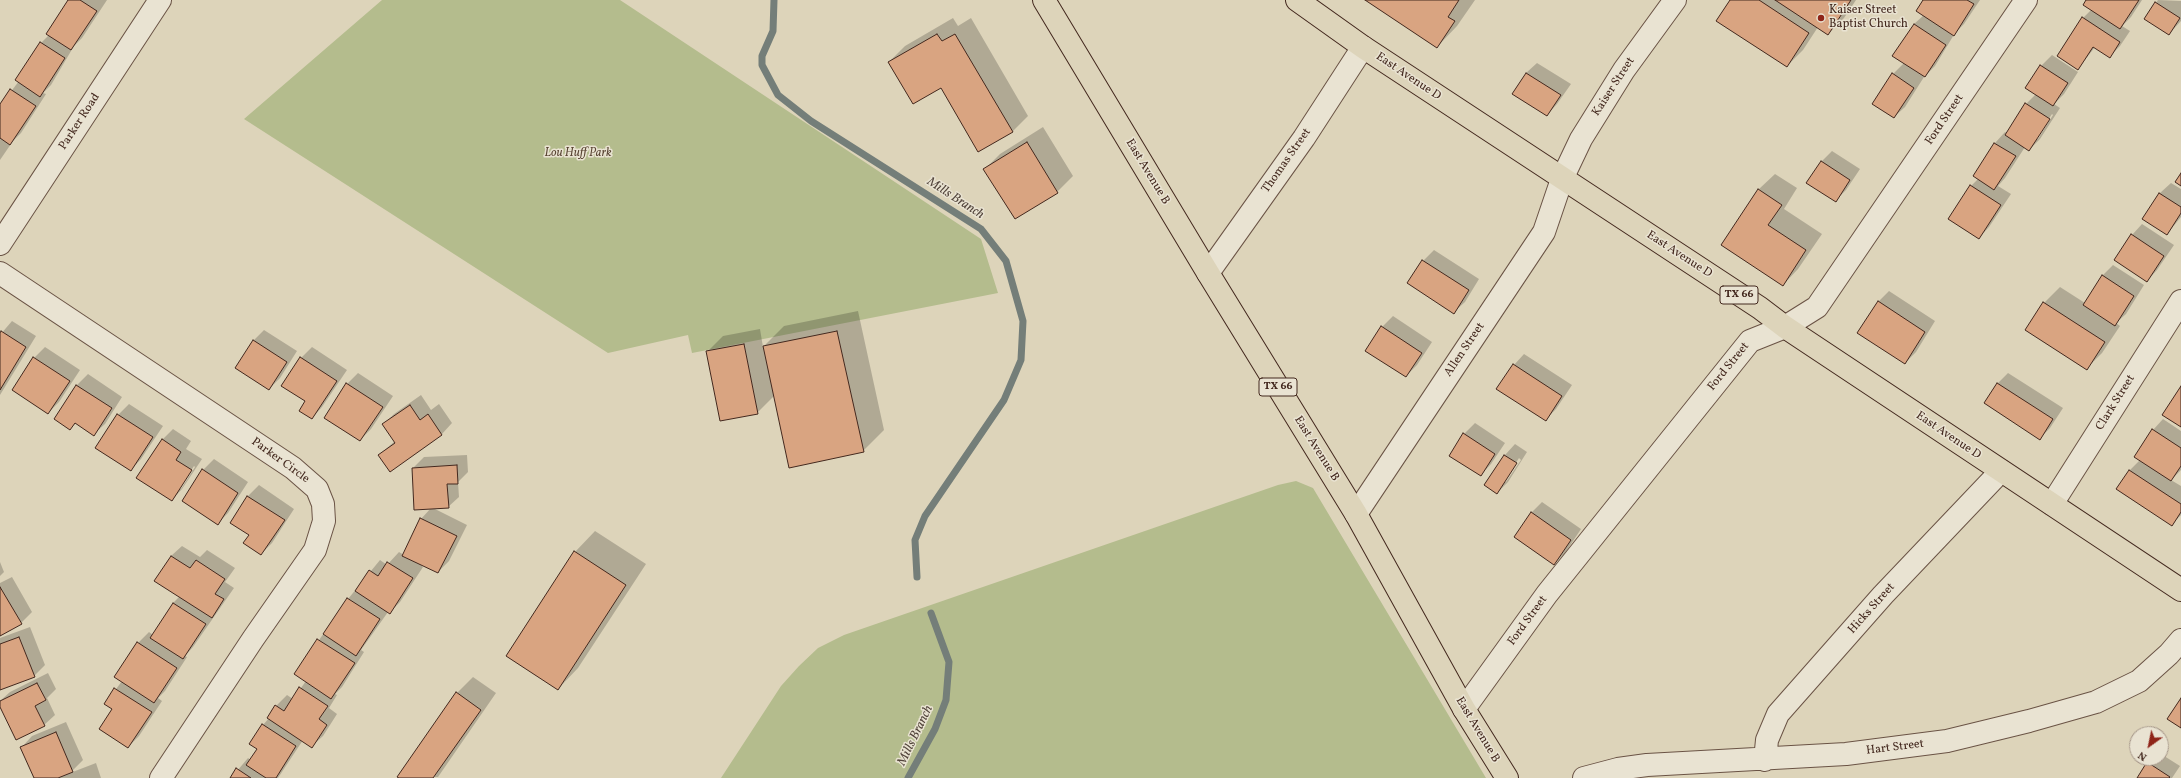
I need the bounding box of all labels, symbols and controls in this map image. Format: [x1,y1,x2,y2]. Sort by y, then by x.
place label: Kaiser Street Baptist Church [1829,4,1908,32]
marker: Kaiser Street Baptist Church [1816,13,1826,23]
street label: East Avenue D [1373,50,1443,104]
street label: Kaiser Street [1590,55,1638,119]
street label: Parker Road [56,91,104,153]
street label: Ford Street [1923,92,1967,148]
street label: Thomas Street [1259,126,1315,196]
street label: East Avenue B [1122,137,1172,207]
park label: Lou Huff Park [544,147,612,161]
water label: Mills Branch [923,175,987,223]
street label: East Avenue D [1643,228,1715,282]
road number: TX 66 [1720,286,1758,304]
street label: Allen Street [1442,320,1488,380]
street label: Ford Street [1705,340,1753,394]
street label: Clark Street [2093,373,2139,433]
road number: TX 66 [1259,378,1297,396]
street label: East Avenue D [1913,409,1983,463]
street label: East Avenue B [1290,414,1342,484]
street label: Parker Circle [248,435,312,487]
street label: Hicks Street [1845,581,1899,637]
street label: Ford Street [1505,593,1551,649]
street label: East Avenue B [1452,695,1502,765]
water label: Mills Branch [895,703,937,769]
north arrow [2129,726,2169,766]
street label: Hart Street [1865,737,1925,759]
text: N [2135,747,2150,764]

